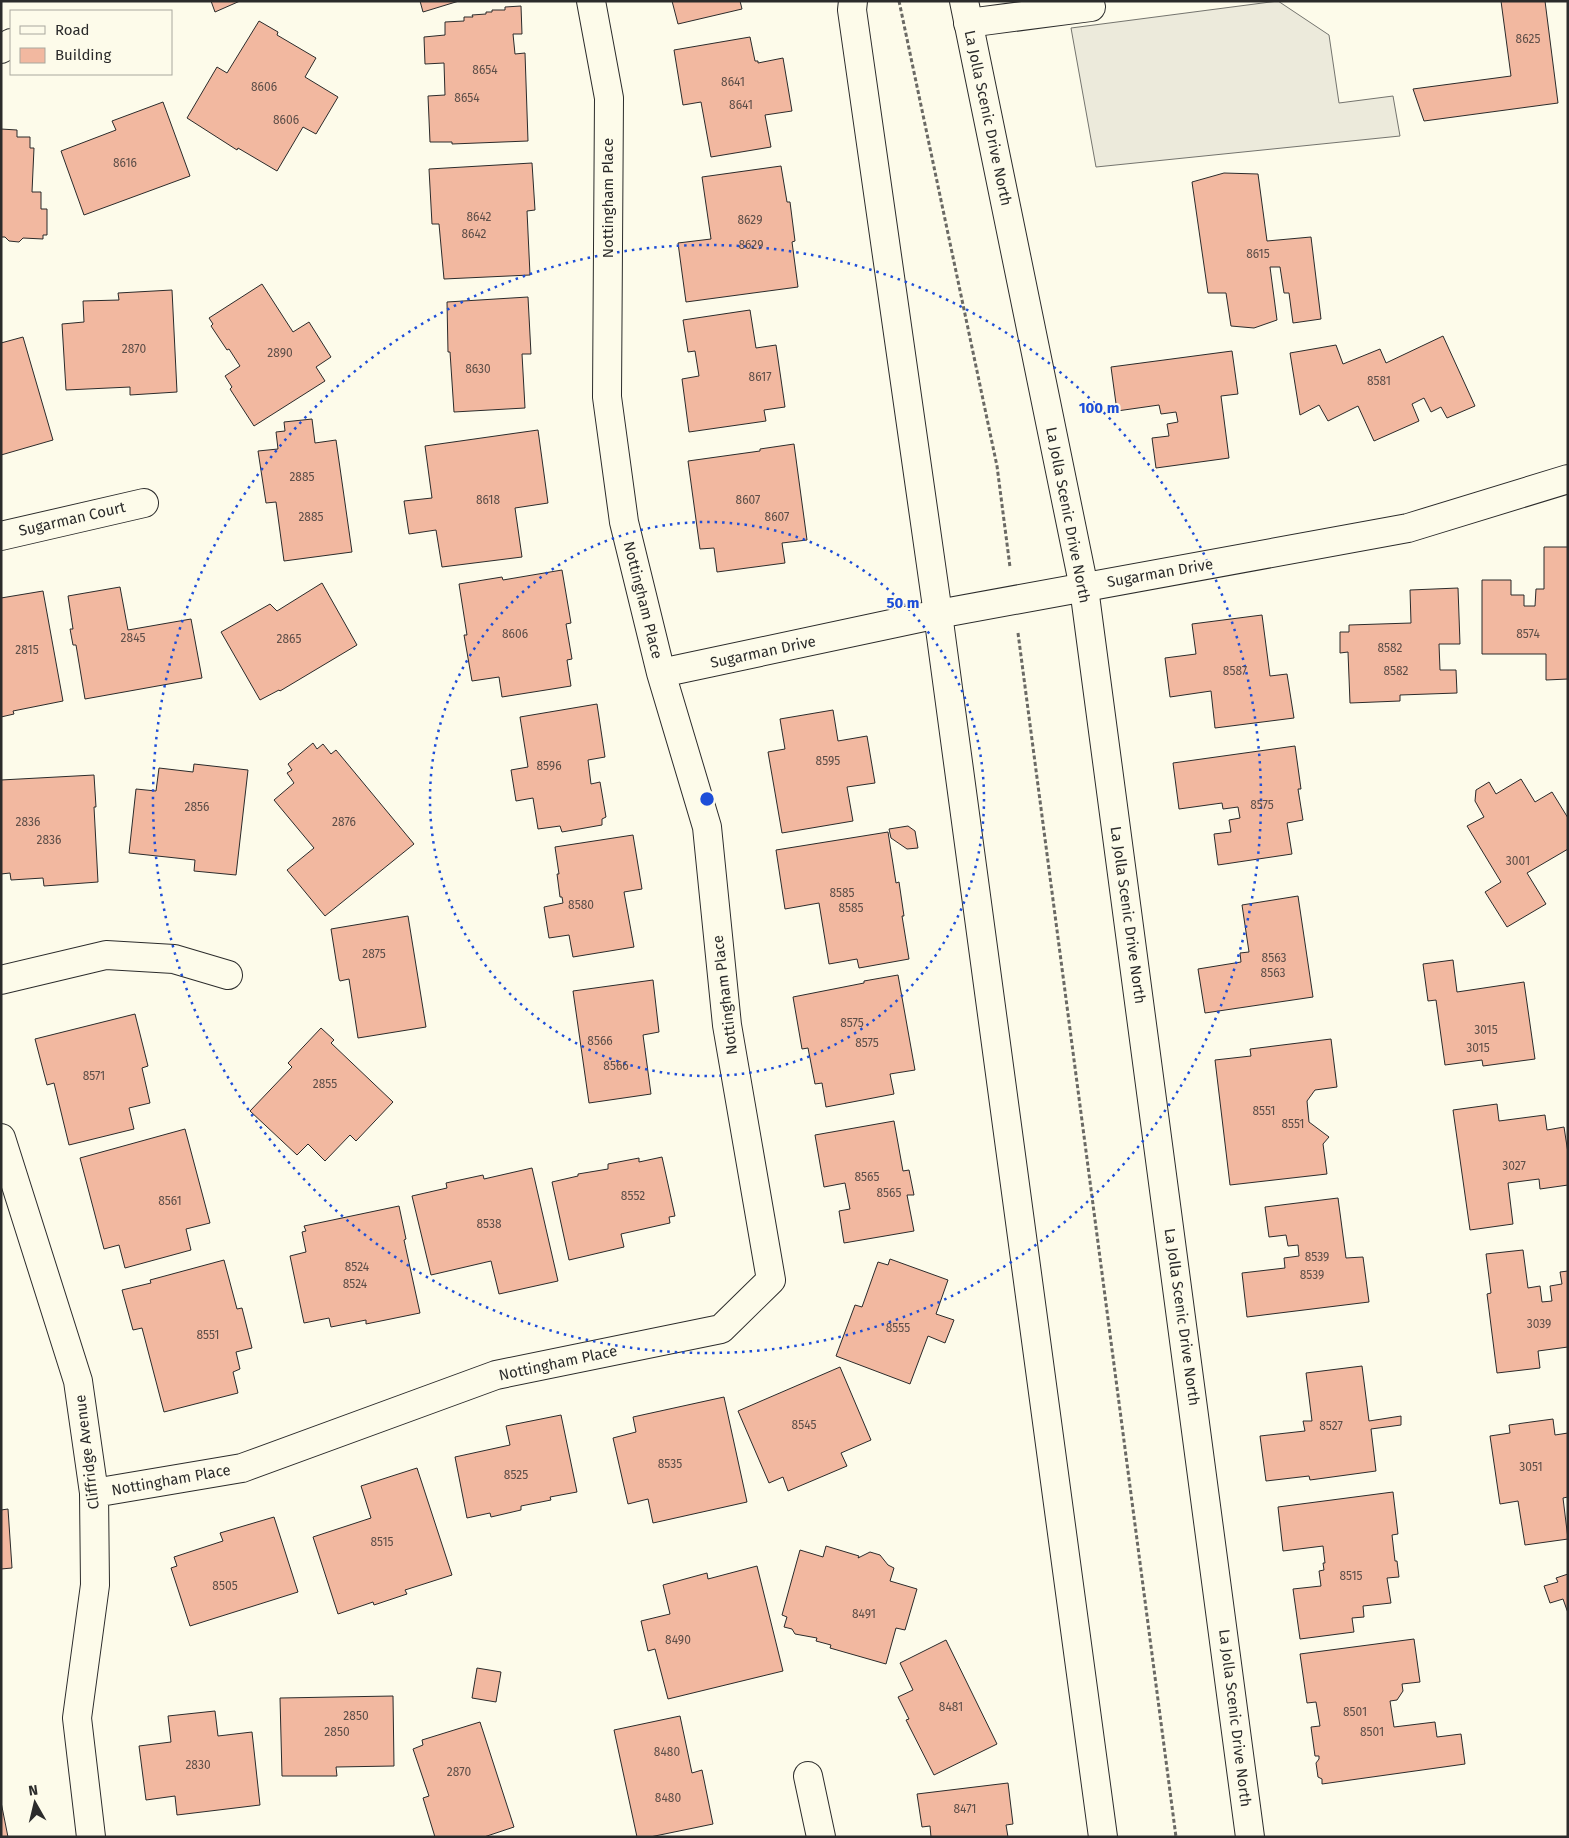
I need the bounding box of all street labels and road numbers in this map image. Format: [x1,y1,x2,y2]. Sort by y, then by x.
street label: La Jolla Scenic Drive North [961,28,1015,208]
street label: Nottingham Place [599,138,617,258]
street label: La Jolla Scenic Drive North [1042,425,1094,605]
street label: Sugarman Court [17,498,128,540]
street label: Nottingham Place [620,539,666,661]
street label: Sugarman Drive [1106,555,1214,591]
street label: Sugarman Drive [709,632,817,672]
street label: La Jolla Scenic Drive North [1107,825,1149,1005]
street label: Nottingham Place [709,934,741,1056]
street label: La Jolla Scenic Drive North [1161,1227,1203,1407]
street label: Nottingham Place [497,1342,619,1384]
street label: Cliffridge Avenue [71,1394,103,1510]
street label: Nottingham Place [110,1461,232,1499]
street label: La Jolla Scenic Drive North [1215,1628,1255,1808]

